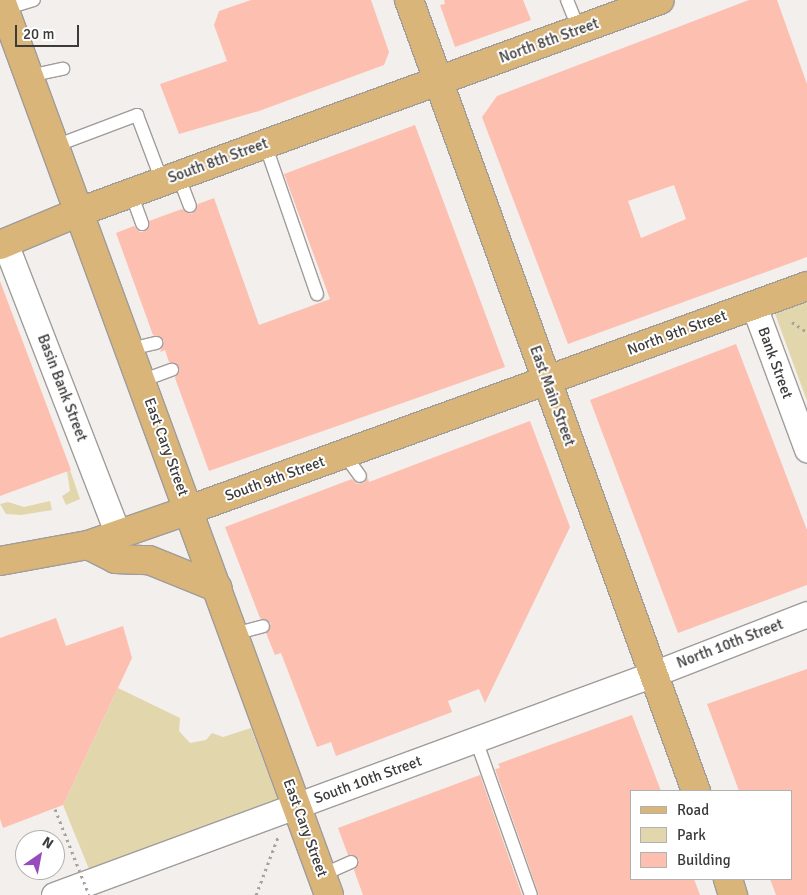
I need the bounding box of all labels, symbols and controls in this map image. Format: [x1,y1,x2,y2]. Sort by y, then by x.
scale bar [18,15,81,47]
street label: North 8th Street [497,15,601,67]
text: 20 m [23,25,54,43]
street label: South 8th Street [166,135,270,187]
street label: North 9th Street [625,307,729,359]
street label: Bank Street [754,325,796,401]
street label: Basin Bank Street [33,332,91,444]
street label: East Main Street [526,343,578,449]
street label: East Cary Street [140,396,192,498]
street label: South 9th Street [223,453,327,505]
street label: North 10th Street [674,615,786,673]
street label: South 10th Street [312,752,424,808]
street label: East Cary Street [279,777,331,879]
legend [630,790,792,880]
text: Road [677,801,709,819]
text: Park [677,826,706,844]
north arrow [15,830,65,880]
text: N [39,833,57,853]
text: Building [677,851,731,869]

